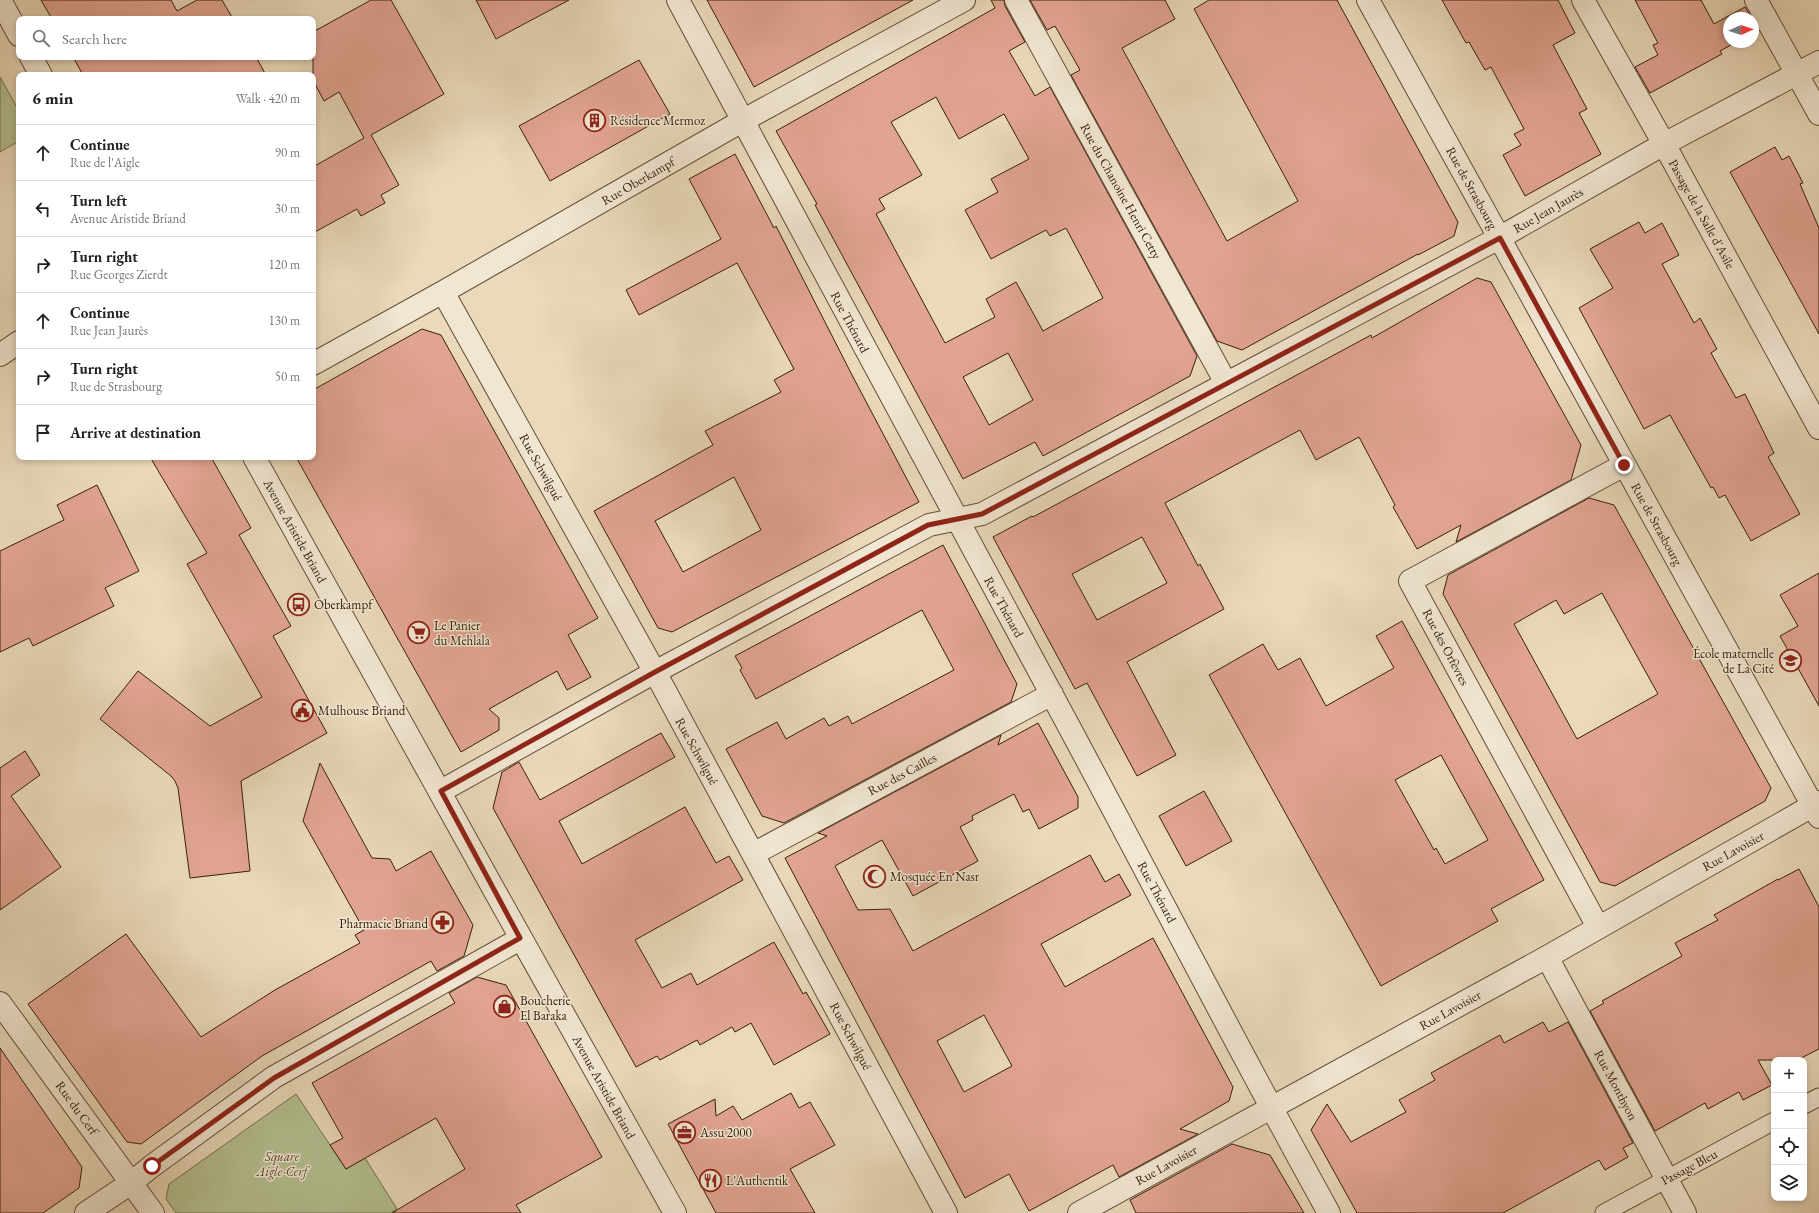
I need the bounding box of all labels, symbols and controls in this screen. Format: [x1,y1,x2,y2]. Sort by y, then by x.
north arrow [1723,12,1759,48]
search box [16,16,316,60]
icon: search [30,27,52,49]
text: Search here [62,29,127,48]
text: 6 min [32,87,73,109]
text: Walk · 420 m [236,90,300,107]
building icon: Résidence Mermoz [581,107,607,133]
place label: Résidence Mermoz [610,112,705,129]
street label: Rue du Chanoine Henri Cetty [1077,120,1166,262]
text: Continue [70,135,130,154]
icon: ahead [32,142,54,164]
text: 90 m [275,144,300,161]
street label: Rue de Strasbourg [1442,144,1502,233]
street label: Rue Oberkampf [598,152,679,209]
text: Rue de l'Aigle [70,154,140,171]
street label: Passage de la Salle d'Asile [1665,156,1739,272]
street label: Rue Jean Jaurès [1510,183,1586,237]
text: Turn left [70,191,127,210]
icon: left [32,198,54,220]
text: 30 m [275,200,300,217]
text: Avenue Aristide Briand [70,210,186,227]
text: Turn right [70,247,138,266]
icon: right [32,254,54,276]
text: 120 m [269,256,300,273]
text: Rue Georges Zierdt [70,266,168,283]
street label: Rue Thénard [827,288,873,356]
text: Continue [70,303,130,322]
icon: ahead [32,310,54,332]
text: 130 m [269,312,300,329]
text: Rue Jean Jaurès [70,322,148,339]
text: Turn right [70,359,138,378]
icon: right [32,366,54,388]
text: 50 m [275,368,300,385]
text: Rue de Strasbourg [70,378,162,395]
icon: arrive [32,422,54,444]
text: Arrive at destination [70,423,201,442]
street label: Rue Schwilgué [516,430,566,504]
route end [1615,456,1633,474]
street label: Avenue Aristide Briand [259,475,331,586]
street label: Rue de Strasbourg [1627,480,1687,569]
street label: Rue Thénard [980,573,1028,641]
bus stop icon: Oberkampf [285,591,311,617]
place label: Oberkampf [314,596,374,613]
street label: Rue des Orfèvres [1419,606,1473,688]
place label: Le Panier du Mehlala [434,617,491,649]
supermarket icon: Le Panier du Mehlala [406,619,432,645]
place label: École maternelle de La Cité [1693,645,1774,677]
school or university icon: École maternelle de La Cité [1777,647,1803,673]
public building icon: Mulhouse Briand [290,697,316,723]
place label: Mulhouse Briand [318,702,406,719]
street label: Rue Schwilgué [672,714,722,788]
street label: Rue des Cailles [865,749,939,799]
street label: Rue Lavoisier [1699,827,1767,875]
street label: Rue Thénard [1134,858,1180,926]
mosque icon: Mosquée En Nasr [862,863,888,889]
place label: Mosquée En Nasr [890,868,980,885]
pharmacy icon: Pharmacie Briand [430,910,456,936]
place label: Pharmacie Briand [339,915,428,932]
street label: Rue Lavoisier [1416,986,1484,1034]
place label: Boucherie El Baraka [520,992,571,1024]
shop icon: Boucherie El Baraka [492,994,518,1020]
street label: Rue Schwilgué [826,999,876,1073]
street label: Avenue Aristide Briand [568,1031,640,1142]
street label: Rue Monthyon [1590,1047,1642,1123]
map controls [1771,1057,1807,1201]
button: + [1771,1057,1807,1093]
street label: Rue du Cerf [52,1078,103,1140]
button: − [1771,1093,1807,1129]
office icon: Assu 2000 [672,1119,698,1145]
place label: Assu 2000 [699,1124,752,1141]
button: locate [1771,1129,1807,1165]
street label: Rue Lavoisier [1132,1141,1200,1189]
street label: Passage Bleu [1658,1145,1720,1189]
park label: Square Aigle-Cerf [256,1148,310,1180]
route start [143,1157,161,1175]
button: layers [1771,1165,1807,1201]
restaurant icon: L'Authentik [697,1167,723,1193]
place label: L'Authentik [726,1172,789,1189]

